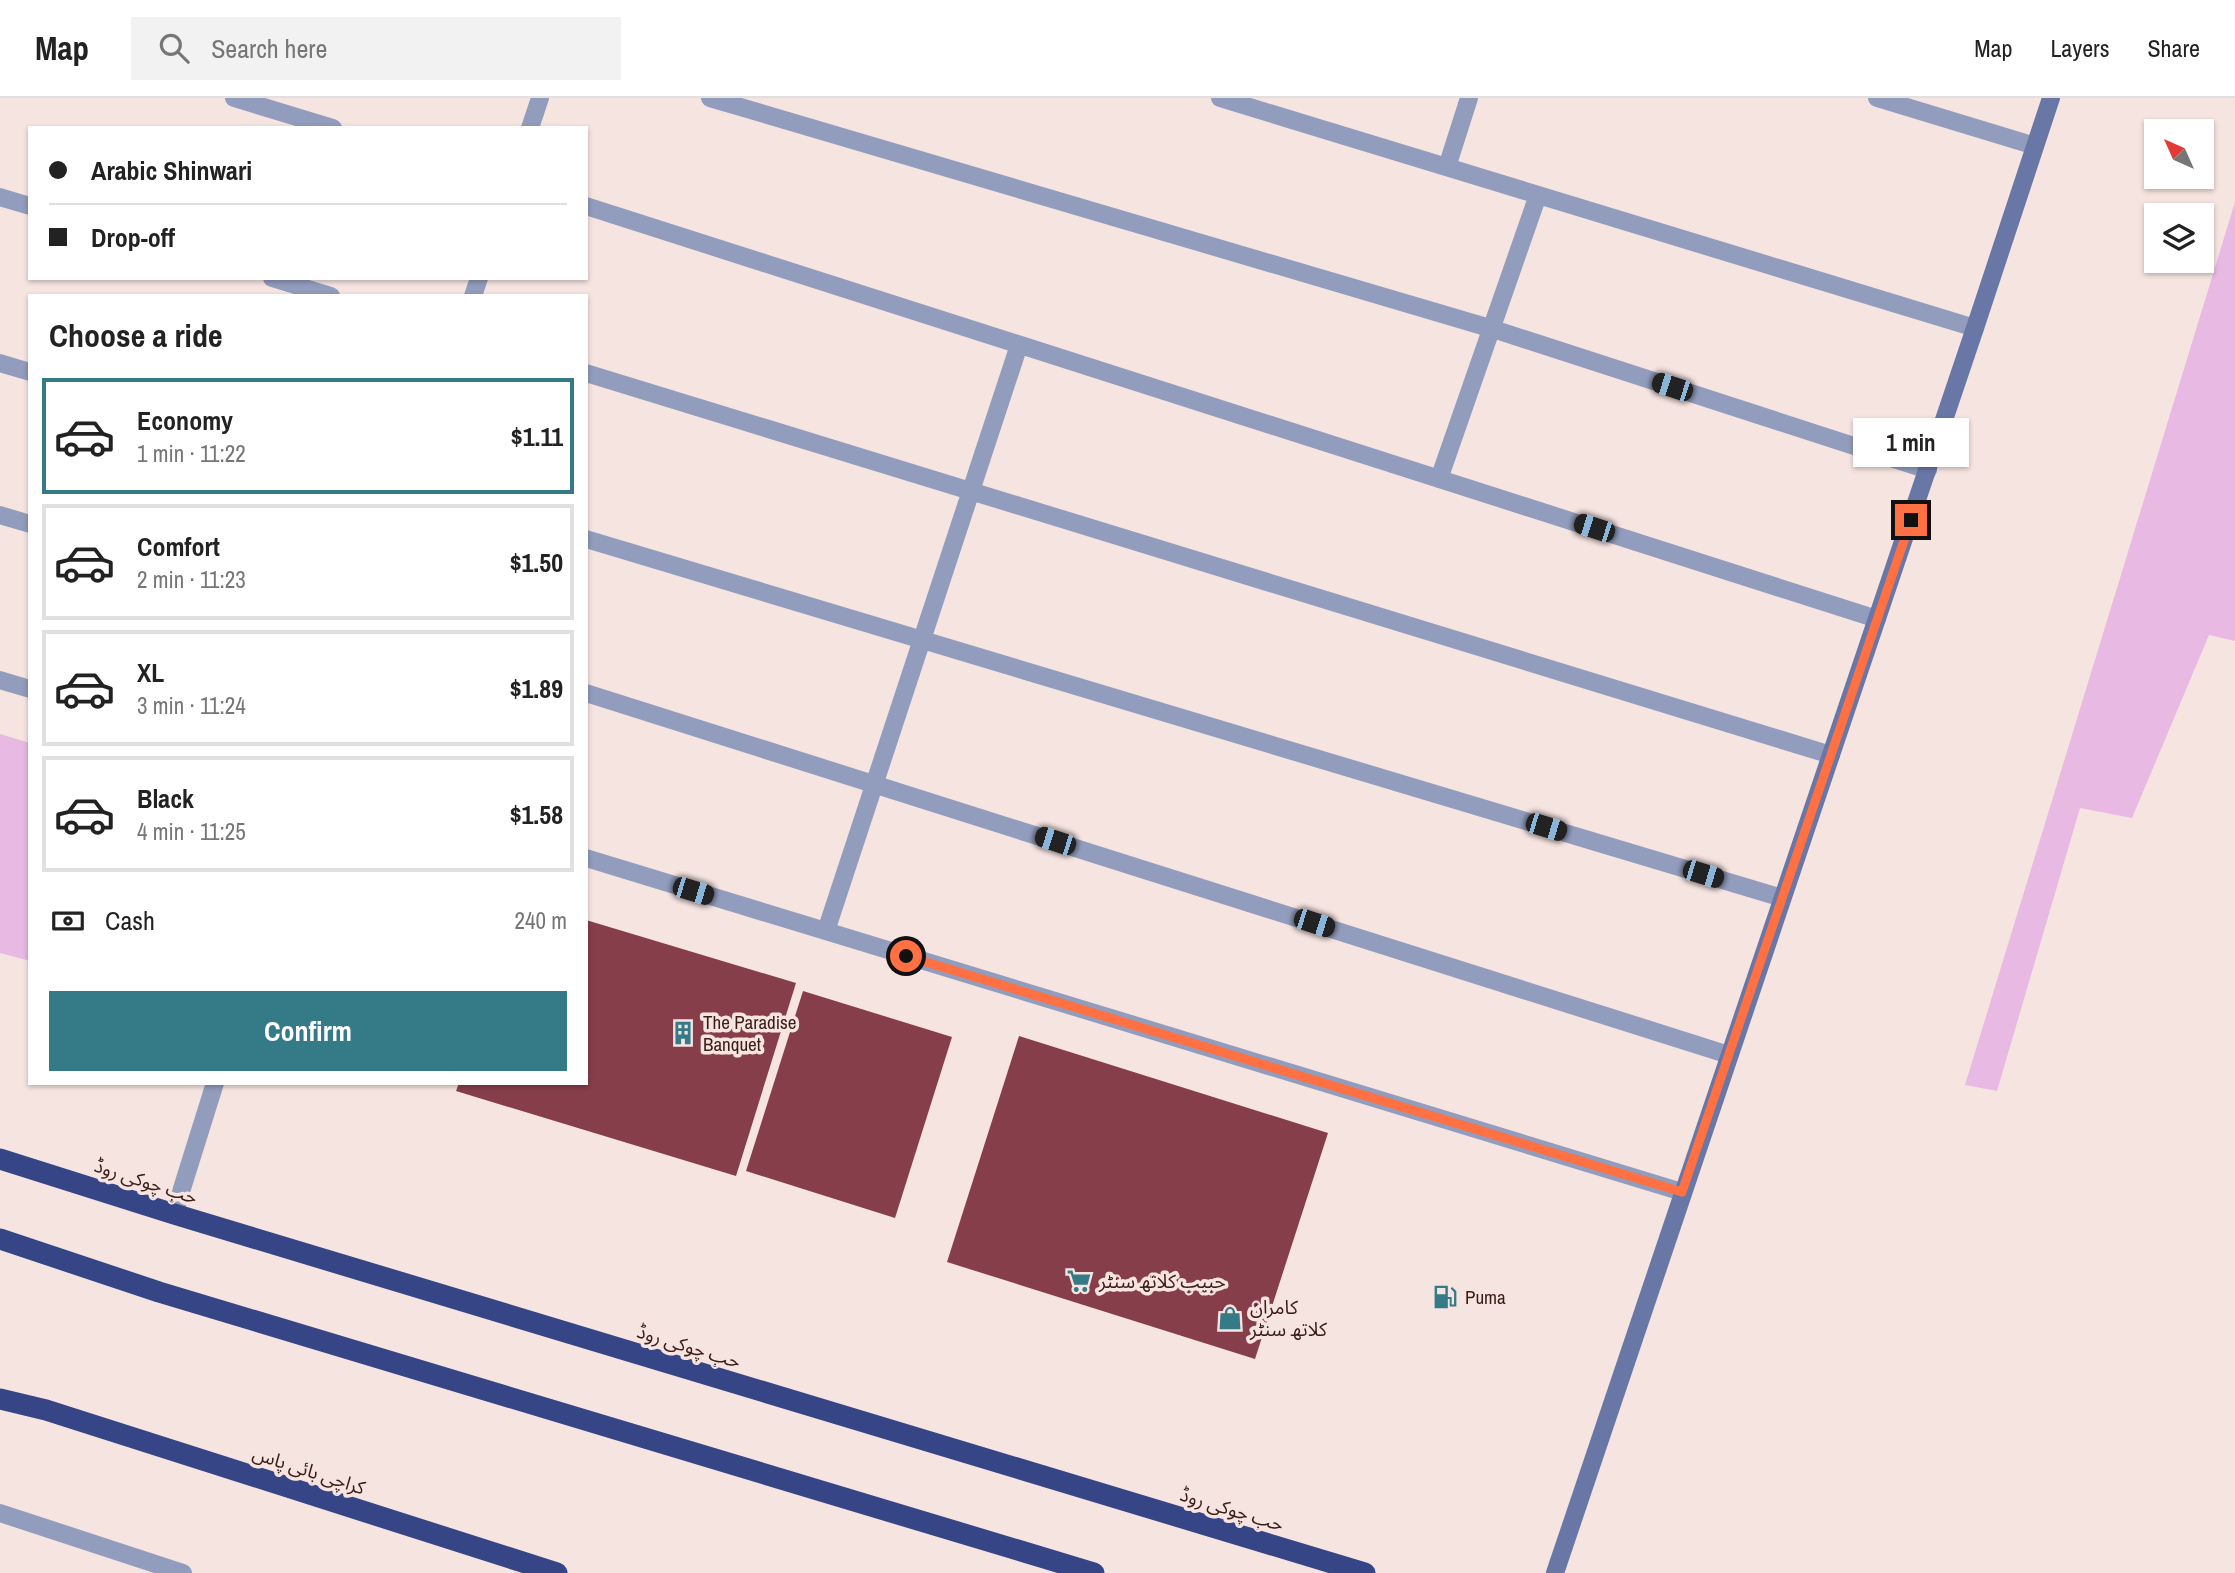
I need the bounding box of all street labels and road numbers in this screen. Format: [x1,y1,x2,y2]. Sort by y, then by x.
street label: حب چوکی روڈ [91,1152,201,1210]
street label: حب چوکی روڈ [634,1318,744,1374]
street label: کراچی بائی پاس [249,1440,370,1501]
street label: حب چوکی روڈ [1177,1481,1287,1537]

